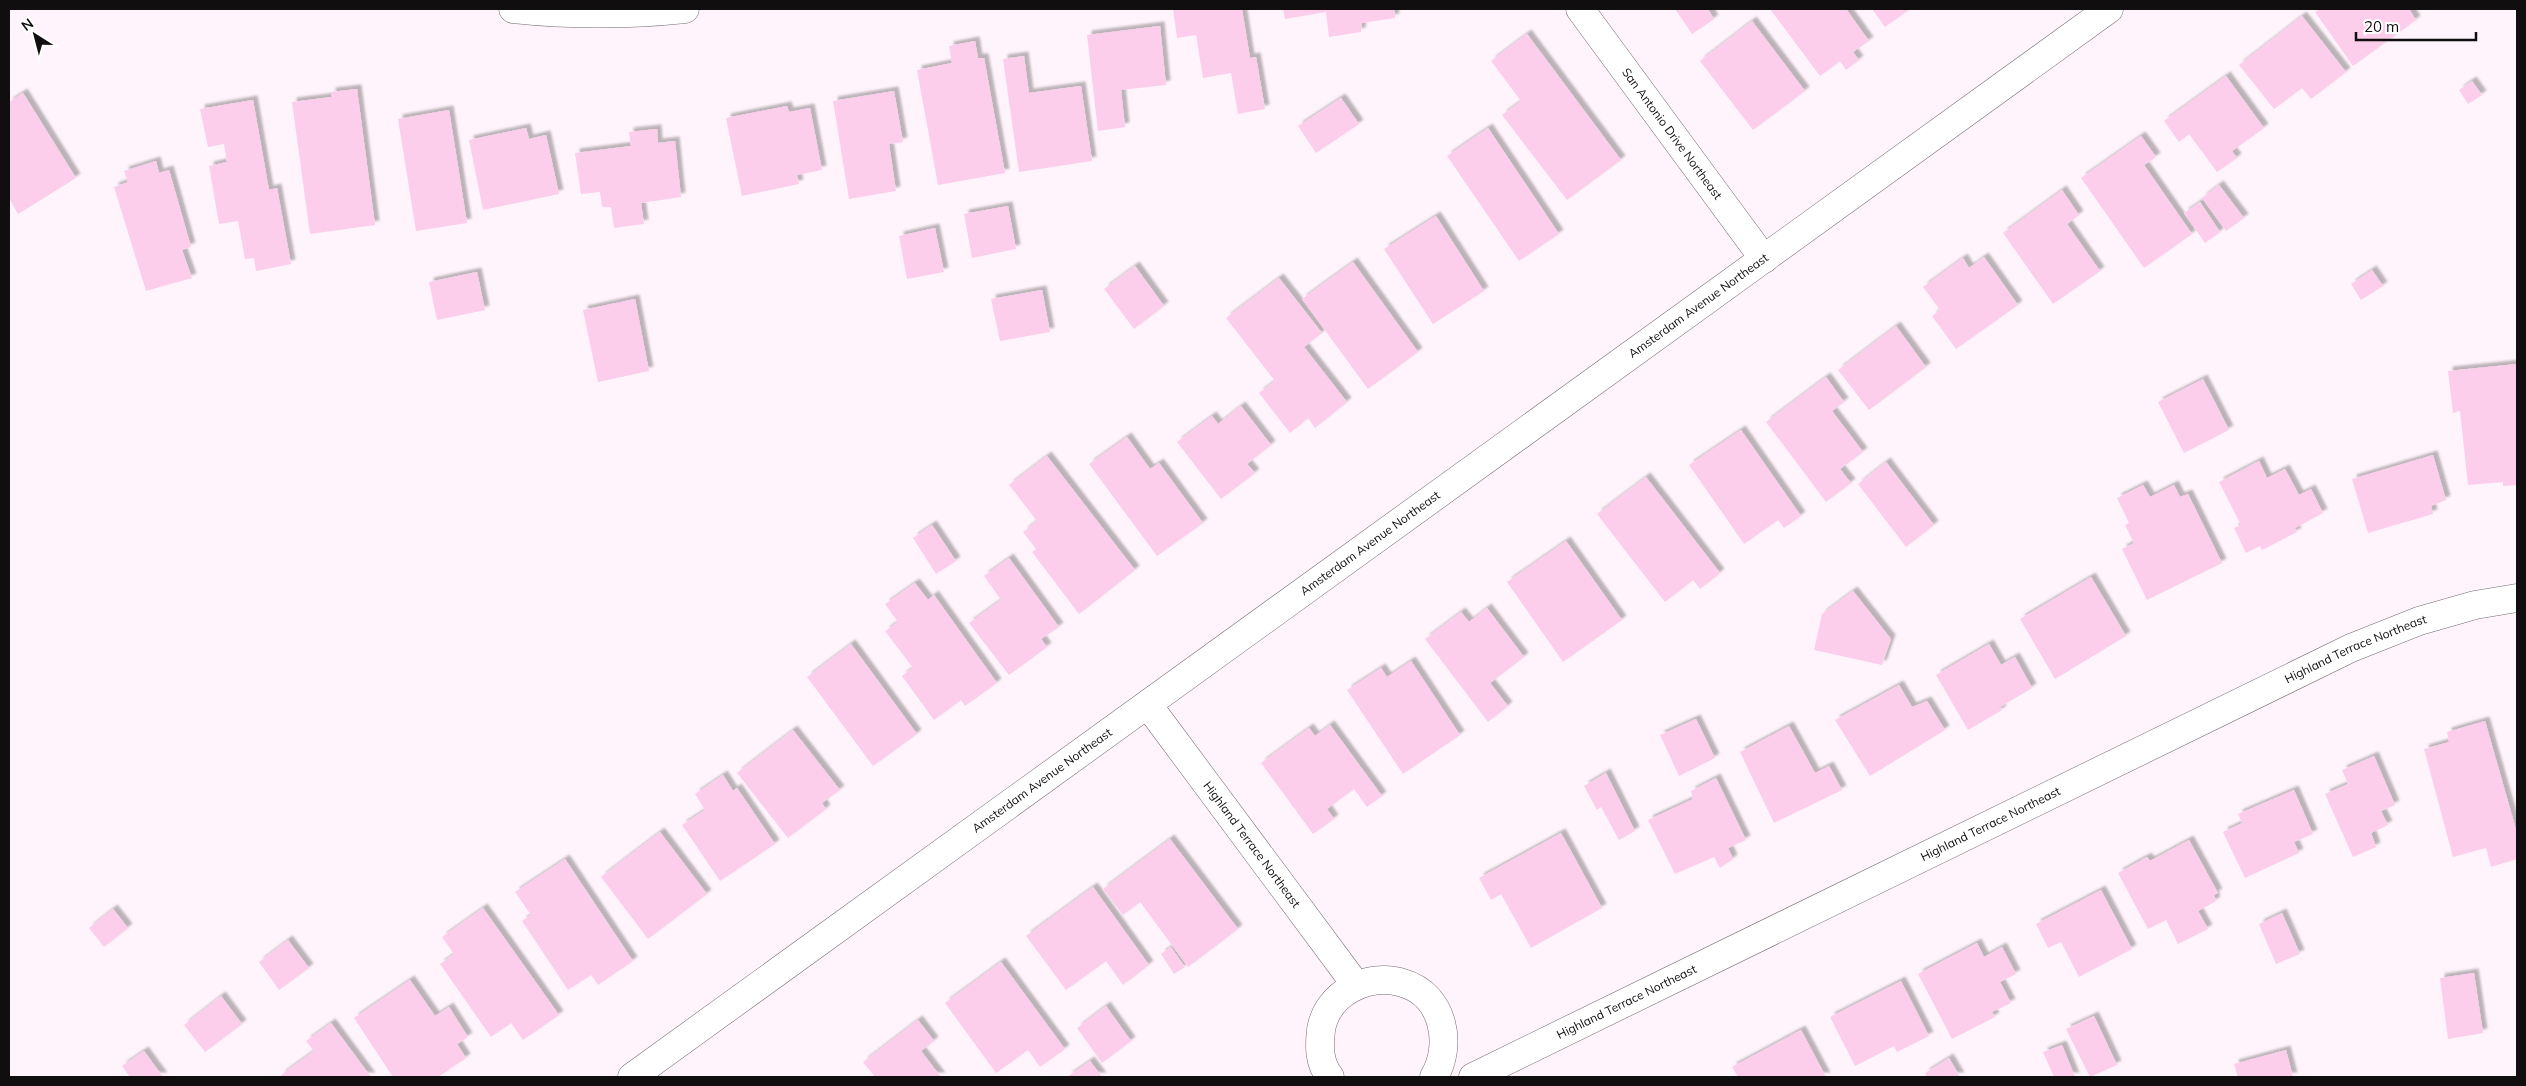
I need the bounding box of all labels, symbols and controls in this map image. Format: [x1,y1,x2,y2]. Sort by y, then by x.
north arrow [10,10,60,60]
scale bar [2356,10,2476,42]
text: N [18,14,37,35]
text: 20 m [2364,17,2399,36]
street label: San Antonio Drive Northeast [1619,65,1726,202]
street label: Amsterdam Avenue Northeast [1625,250,1771,361]
street label: Amsterdam Avenue Northeast [1297,487,1443,598]
street label: Highland Terrace Northeast [2282,611,2428,686]
street label: Amsterdam Avenue Northeast [969,725,1115,836]
street label: Highland Terrace Northeast [1200,778,1304,911]
street label: Highland Terrace Northeast [1918,783,2063,864]
street label: Highland Terrace Northeast [1554,961,1699,1042]

